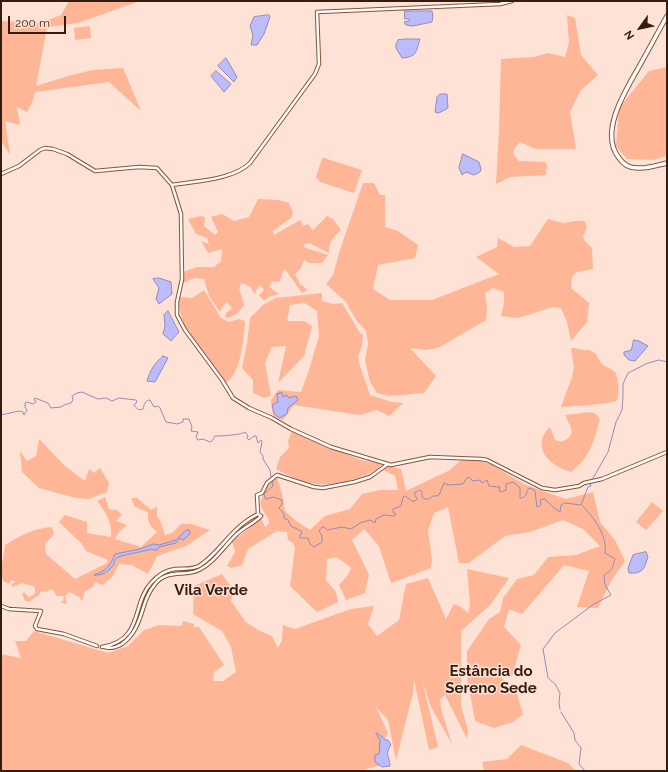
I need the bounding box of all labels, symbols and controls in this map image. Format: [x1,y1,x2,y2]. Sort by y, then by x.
scale bar [10,8,68,34]
north arrow [620,8,660,48]
text: 200 m [15,16,50,30]
text: N [622,28,637,42]
district label: Vila Verde [174,581,248,599]
district label: Estância do Sereno Sede [445,662,537,697]

